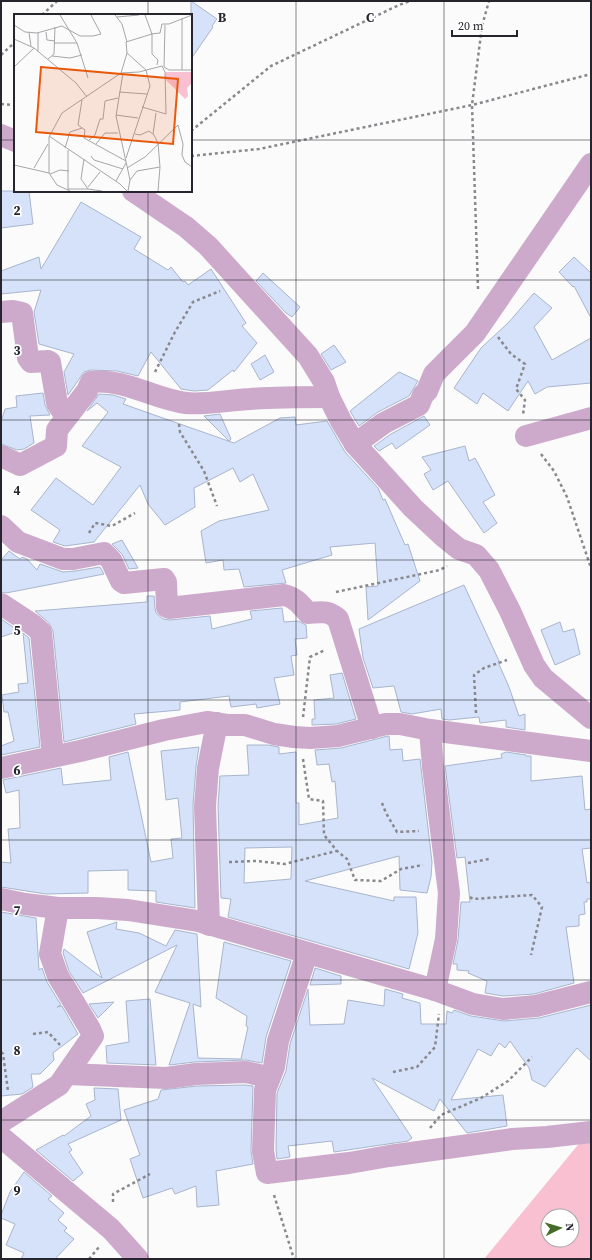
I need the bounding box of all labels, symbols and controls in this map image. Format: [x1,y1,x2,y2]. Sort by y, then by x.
text: B [218,9,227,26]
text: C [366,9,374,26]
scale bar [452,12,517,38]
inset map [14,14,192,192]
text: 20 m [458,18,484,34]
text: 2 [13,202,21,219]
text: 3 [13,342,21,359]
text: 4 [13,482,21,499]
text: 5 [13,622,21,639]
text: 6 [13,762,21,779]
text: 7 [13,902,21,919]
text: 8 [13,1042,21,1059]
text: 9 [13,1182,21,1199]
north arrow [540,1208,580,1248]
text: N [562,1223,577,1232]

